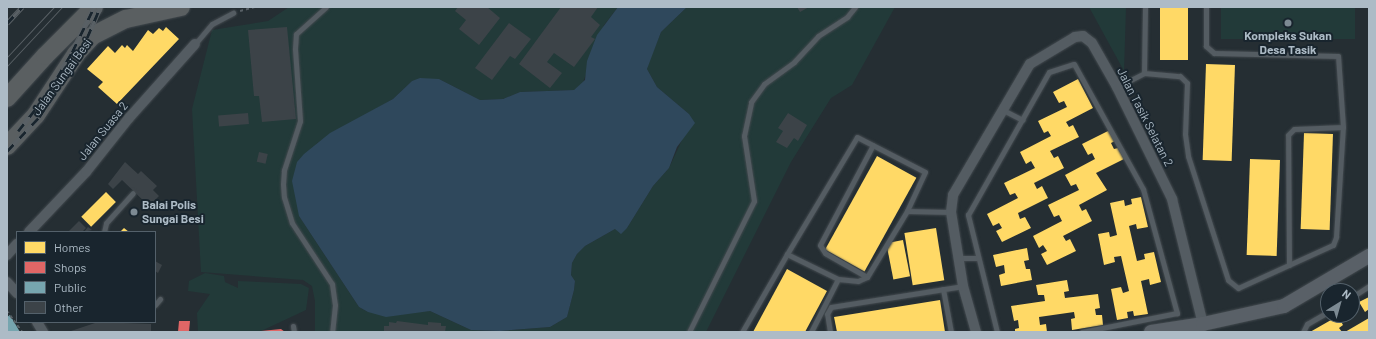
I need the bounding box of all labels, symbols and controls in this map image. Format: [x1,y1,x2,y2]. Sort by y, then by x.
marker: Kompleks Sukan Desa Tasik [1283,18,1293,28]
place label: Kompleks Sukan Desa Tasik [1244,29,1332,57]
street label: Jalan Sungai Besi [29,36,95,118]
street label: Jalan Tasik Selatan 2 [1114,65,1176,169]
street label: Jalan Suasa 2 [75,99,131,163]
place label: Balai Polis Sungai Besi [142,198,204,226]
marker: Balai Polis Sungai Besi [129,207,139,217]
legend [16,231,156,323]
text: Homes [54,240,90,254]
text: Shops [54,260,86,274]
text: Public [54,280,86,294]
north arrow [1320,283,1360,323]
text: N [1340,286,1354,301]
text: Other [54,300,83,314]

